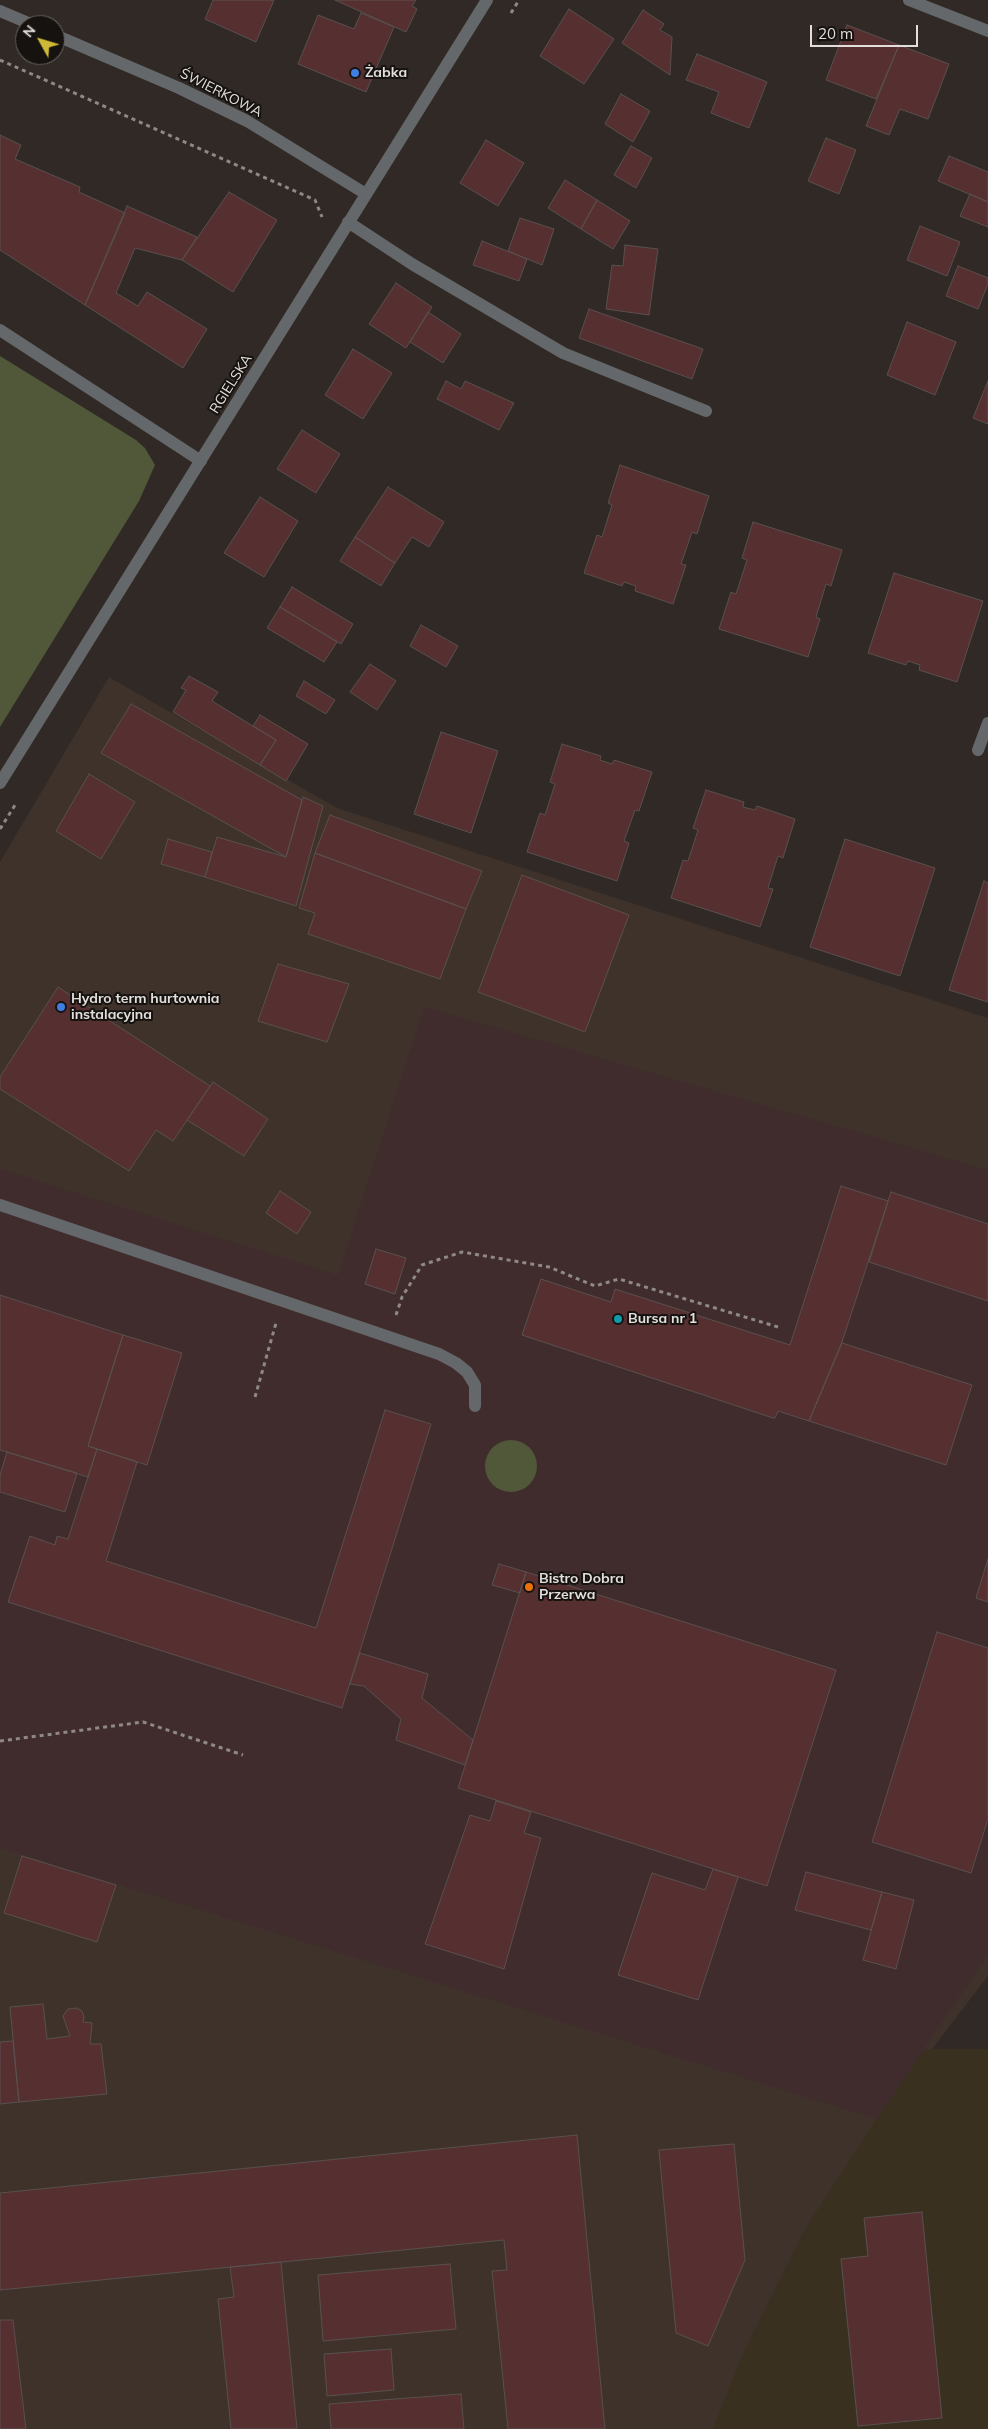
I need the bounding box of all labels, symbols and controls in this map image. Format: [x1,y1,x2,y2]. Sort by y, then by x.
north arrow [15,15,65,65]
scale bar [813,15,920,47]
text: N [19,21,39,41]
text: 20 m [818,24,853,43]
street label: ŚWIERKOWA [177,65,265,121]
place label: Żabka [365,65,407,81]
marker: Żabka [349,67,361,79]
street label: RGIELSKA [206,351,256,417]
place label: Hydro term hurtownia instalacyjna [71,991,220,1024]
marker: Hydro term hurtownia instalacyjna [55,1001,67,1013]
place label: Bursa nr 1 [628,1311,697,1327]
marker: Bursa nr 1 [612,1313,624,1325]
place label: Bistro Dobra Przerwa [539,1571,624,1604]
marker: Bistro Dobra Przerwa [523,1581,535,1593]

